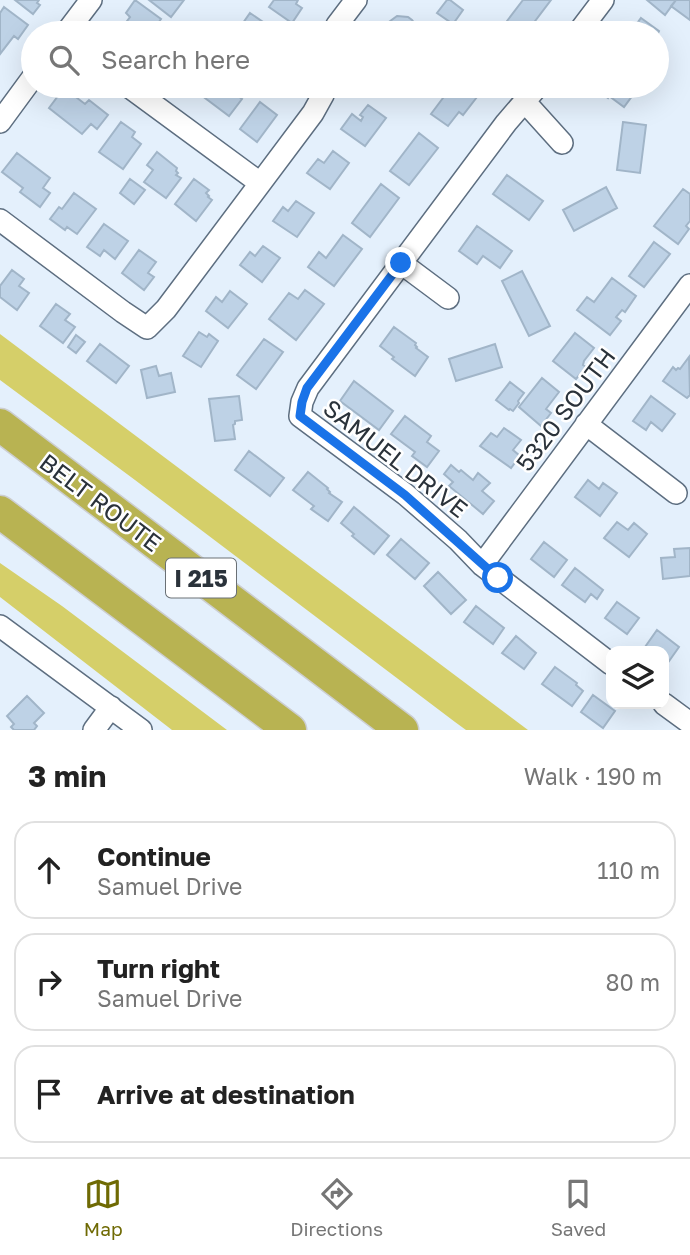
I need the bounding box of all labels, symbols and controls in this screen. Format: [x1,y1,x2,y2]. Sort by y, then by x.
search box [21,21,669,98]
icon: search [45,41,83,79]
text: Search here [101,44,250,75]
route end [385,247,416,278]
street label: 5320 SOUTH [509,342,621,476]
street label: SAMUEL DRIVE [318,393,474,523]
street label: BELT ROUTE [35,447,167,557]
road number: I 215 [166,558,236,598]
route start [482,562,513,593]
map controls [606,646,669,709]
button: layers [606,646,669,709]
text: 3 min [28,758,106,794]
text: Walk · 190 m [524,762,662,790]
text: Continue [97,841,211,872]
icon: ahead [30,851,68,889]
text: 110 m [597,856,660,884]
text: Samuel Drive [97,872,242,900]
text: Turn right [97,953,220,984]
icon: right [30,963,68,1001]
text: 80 m [606,968,660,996]
text: Samuel Drive [97,984,242,1012]
icon: arrive [30,1075,68,1113]
text: Arrive at destination [97,1079,355,1110]
tab: Map [84,1175,123,1240]
tab: Directions [290,1175,383,1240]
tab: Saved [551,1175,606,1240]

